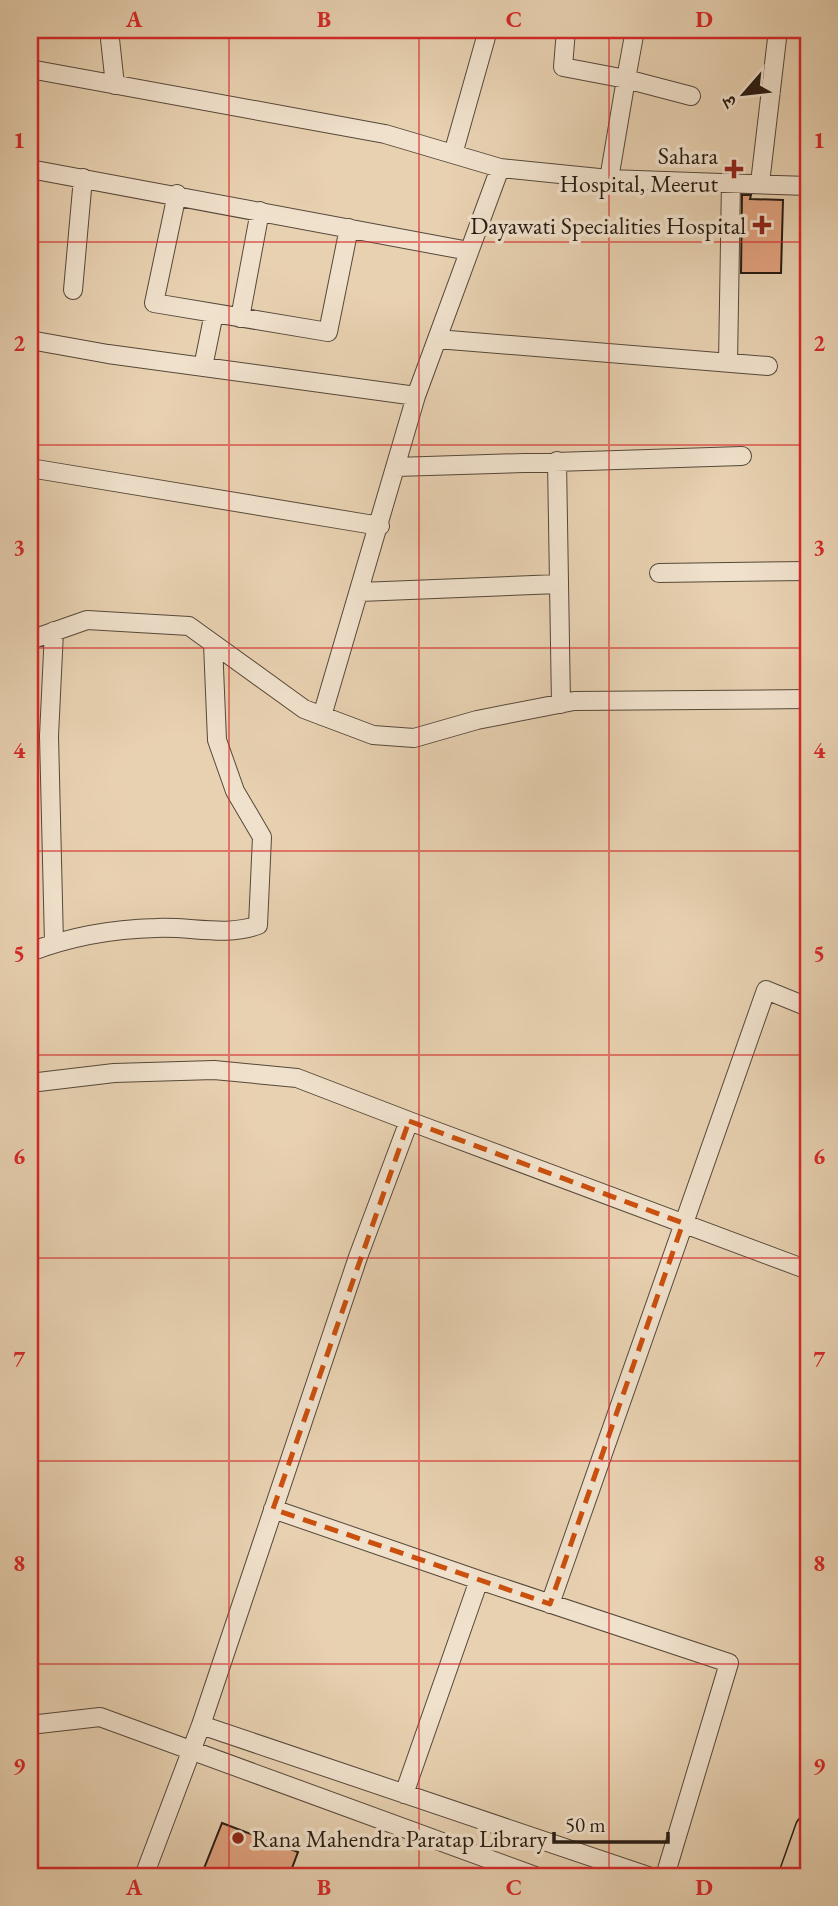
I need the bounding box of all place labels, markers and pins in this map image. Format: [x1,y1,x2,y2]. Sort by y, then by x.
place label: Sahara Hospital, Meerut [560,140,718,199]
marker: Sahara Hospital, Meerut [724,159,744,179]
place label: Dayawati Specialities Hospital [470,210,746,241]
marker: Dayawati Specialities Hospital [752,215,772,235]
place label: Rana Mahendra Paratap Library [252,1823,548,1854]
marker: Rana Mahendra Paratap Library [230,1830,246,1846]

